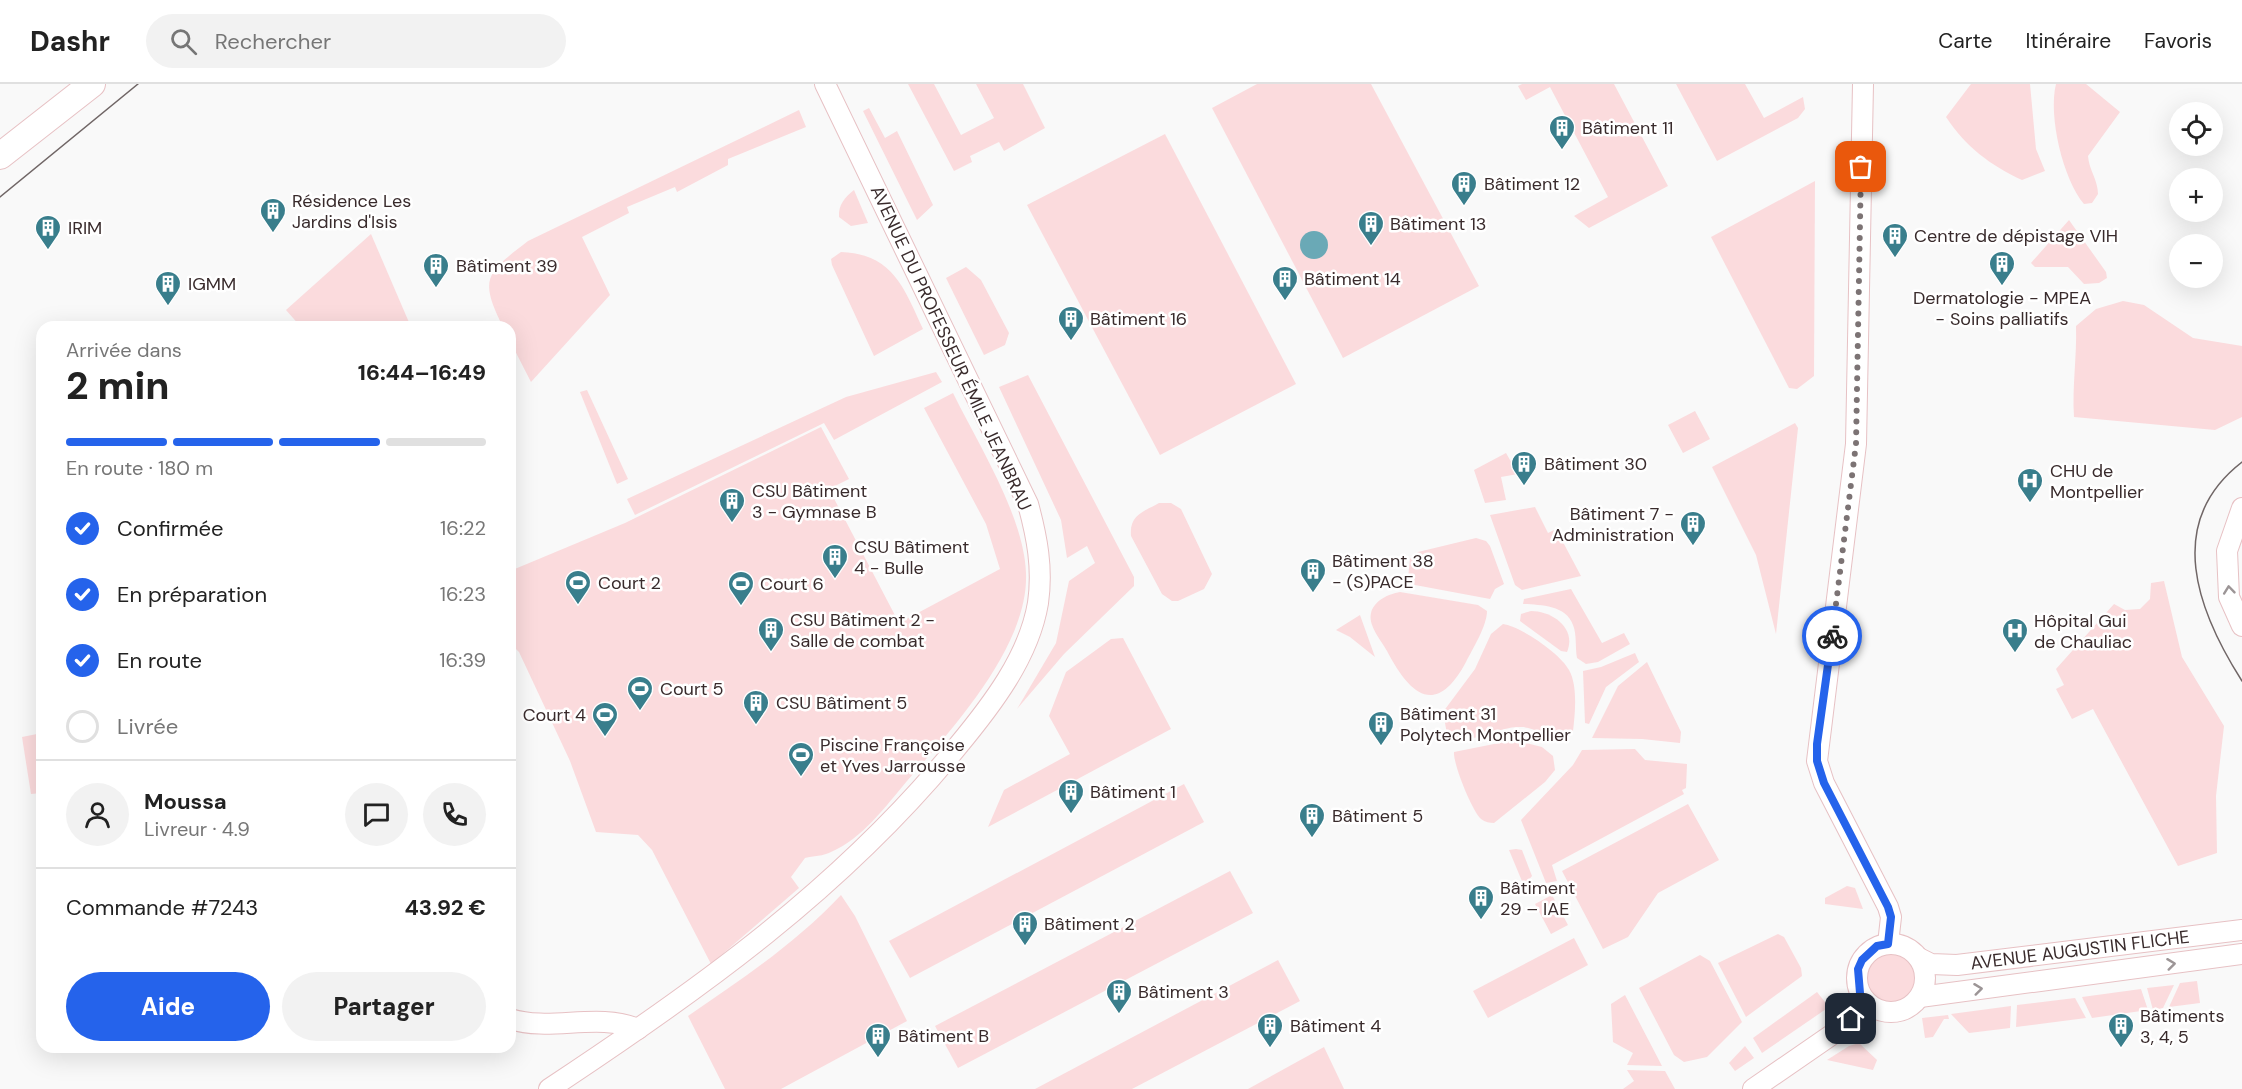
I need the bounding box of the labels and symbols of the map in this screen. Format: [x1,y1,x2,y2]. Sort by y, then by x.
building icon: Bâtiment 11 [1547,113,1577,151]
place label: Bâtiment 11 [1582,116,1673,140]
pin [1835,141,1886,192]
building icon: Bâtiment 12 [1449,169,1479,207]
place label: Bâtiment 12 [1484,172,1580,196]
street label: AVENUE DU PROFESSEUR ÉMILE JEANBRAU [865,182,1037,514]
place label: Résidence Les Jardins d'Isis [292,189,411,234]
building icon: Résidence Les Jardins d'Isis [258,196,288,234]
building icon: Bâtiment 13 [1356,209,1386,247]
place label: Bâtiment 13 [1390,212,1486,236]
building icon: IRIM [33,213,63,251]
place label: IRIM [68,216,102,240]
building icon: Centre de dépistage VIH [1880,221,1910,259]
place label: Centre de dépistage VIH [1914,224,2118,248]
building icon: Dermatologie - MPEA - Soins palliatifs [1987,249,2017,287]
building icon: Bâtiment 39 [421,251,451,289]
place label: Bâtiment 39 [456,254,558,278]
building icon: Bâtiment 14 [1270,264,1300,302]
place label: Bâtiment 14 [1304,267,1401,291]
building icon: IGMM [153,269,183,307]
place label: IGMM [188,272,236,296]
place label: Dermatologie - MPEA - Soins palliatifs [1913,286,2091,331]
building icon: Bâtiment 16 [1056,304,1086,342]
place label: Bâtiment 16 [1090,307,1187,331]
building icon: Bâtiment 30 [1509,449,1539,487]
place label: Bâtiment 30 [1544,452,1647,476]
place label: CHU de Montpellier [2050,459,2144,504]
hospital icon: CHU de Montpellier [2015,466,2045,504]
place label: CSU Bâtiment 3 - Gymnase B [752,479,877,524]
building icon: CSU Bâtiment 3 - Gymnase B [717,486,747,524]
place label: Bâtiment 7 - Administration [1552,502,1674,547]
building icon: Bâtiment 7 - Administration [1678,509,1708,547]
place label: CSU Bâtiment 4 - Bulle [854,535,969,580]
building icon: CSU Bâtiment 4 - Bulle [820,542,850,580]
place label: Bâtiment 38 - (S)PACE [1332,549,1434,594]
building icon: Bâtiment 38 - (S)PACE [1298,556,1328,594]
sports icon: Court 2 [563,568,593,606]
sports icon: Court 6 [726,569,756,607]
place label: Court 2 [598,571,661,595]
place label: Court 6 [760,572,824,596]
one-way arrow [2223,585,2236,594]
courier [1802,606,1862,666]
place label: CSU Bâtiment 2 - Salle de combat [790,608,935,653]
place label: Hôpital Gui de Chauliac [2034,609,2132,654]
building icon: CSU Bâtiment 2 - Salle de combat [756,615,786,653]
hospital icon: Hôpital Gui de Chauliac [2000,616,2030,654]
sports icon: Court 5 [625,674,655,712]
place label: Court 5 [660,677,723,701]
building icon: CSU Bâtiment 5 [741,688,771,726]
place label: CSU Bâtiment 5 [776,691,907,715]
sports icon: Court 4 [590,700,620,738]
place label: Bâtiment 31 Polytech Montpellier [1400,702,1571,747]
place label: Court 4 [523,703,586,727]
building icon: Bâtiment 31 Polytech Montpellier [1366,709,1396,747]
place label: Piscine Françoise et Yves Jarrousse [820,733,966,778]
sports icon: Piscine Françoise et Yves Jarrousse [786,740,816,778]
building icon: Bâtiment 1 [1056,777,1086,815]
place label: Bâtiment 1 [1090,780,1176,804]
building icon: Bâtiment 5 [1297,801,1327,839]
place label: Bâtiment 5 [1332,804,1423,828]
place label: Bâtiment 29 – IAE [1500,876,1575,921]
building icon: Bâtiment 29 – IAE [1466,883,1496,921]
building icon: Bâtiment 2 [1010,909,1040,947]
place label: Bâtiment 2 [1044,912,1135,936]
street label: AVENUE AUGUSTIN FLICHE [1969,925,2191,975]
one-way arrow [2166,958,2175,971]
building icon: Bâtiment 3 [1104,977,1134,1015]
place label: Bâtiment 3 [1138,980,1229,1004]
one-way arrow [1973,984,1982,996]
pin [1825,993,1876,1044]
place label: Bâtiments 3, 4, 5 [2140,1004,2224,1049]
building icon: Bâtiment 4 [1255,1011,1285,1049]
building icon: Bâtiments 3, 4, 5 [2106,1011,2136,1049]
place label: Bâtiment 4 [1290,1014,1381,1038]
building icon: Bâtiment B [863,1021,893,1059]
place label: Bâtiment B [898,1024,989,1048]

